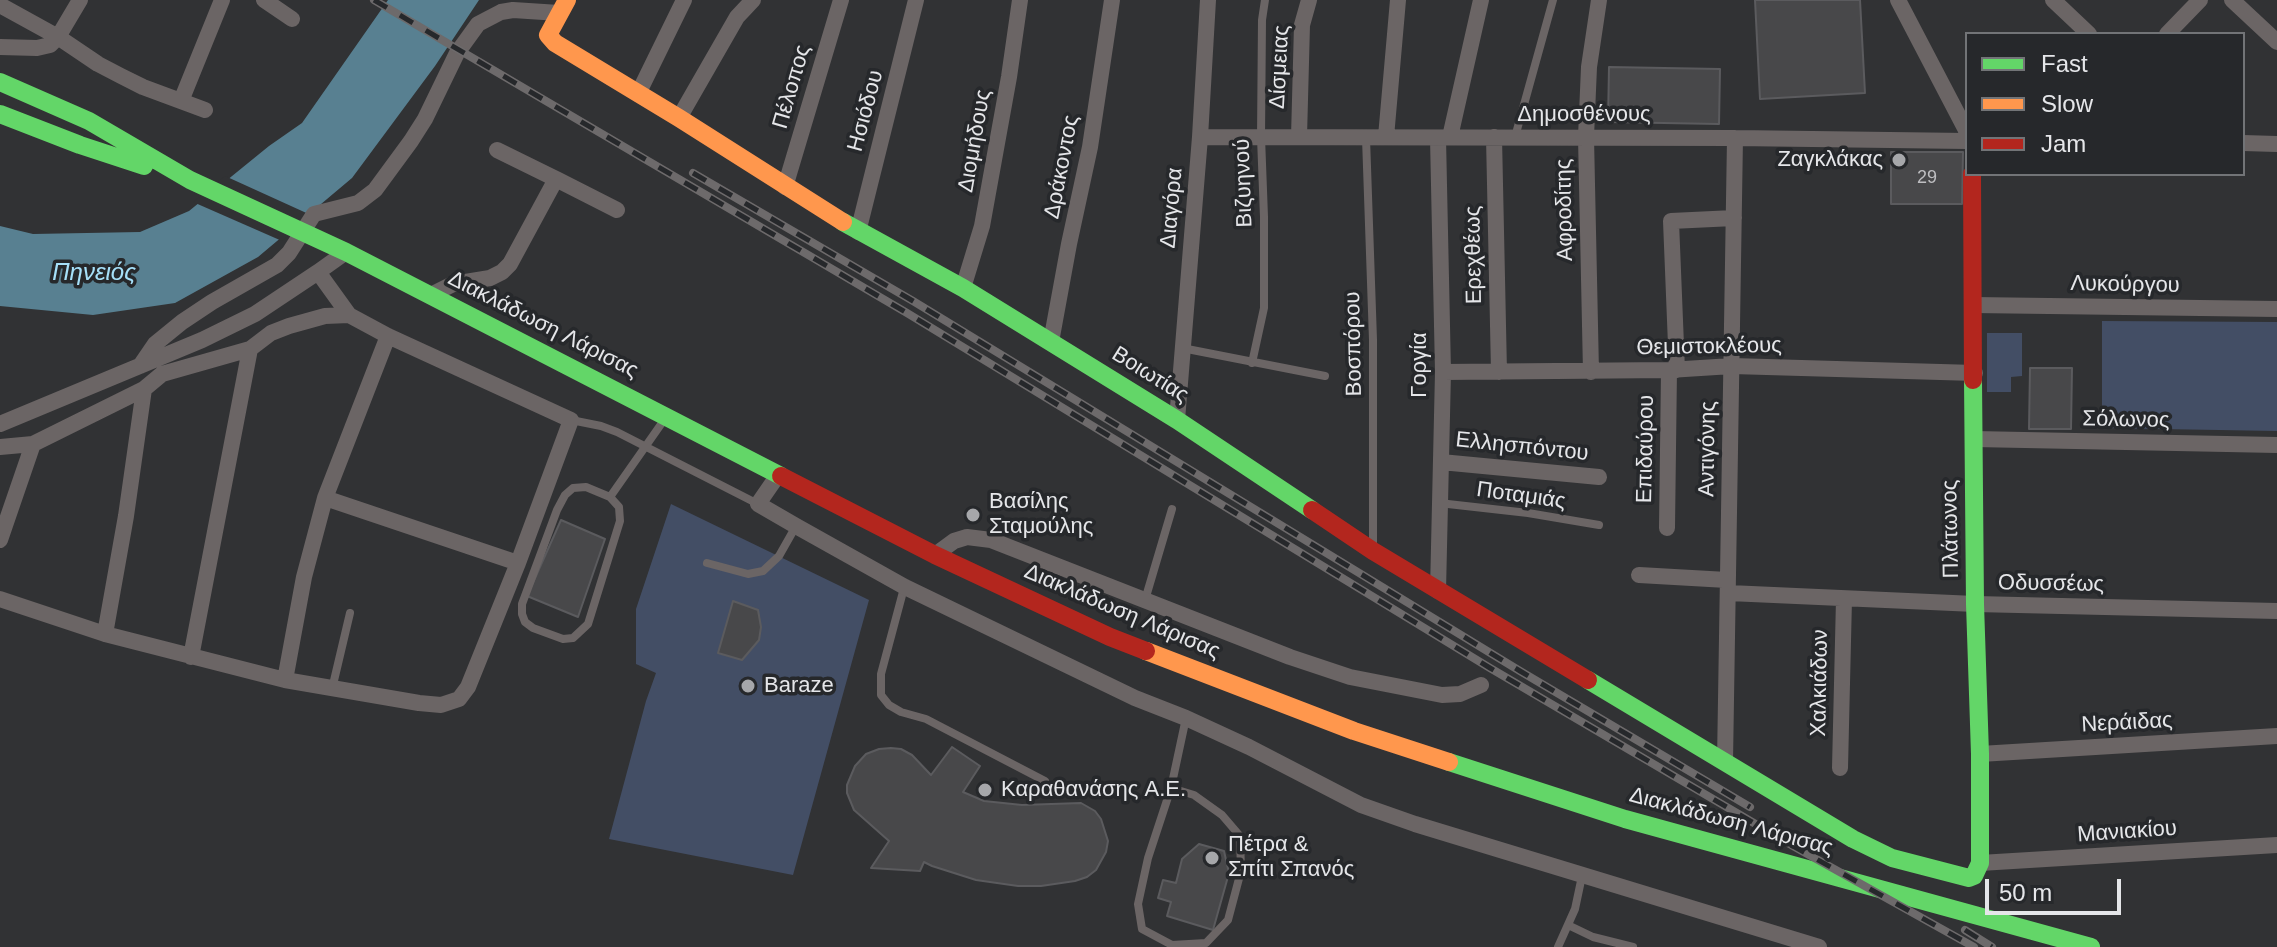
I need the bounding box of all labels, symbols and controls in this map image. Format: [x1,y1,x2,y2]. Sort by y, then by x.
street label: Δίσμειας [1265,24,1295,110]
legend [1965,32,2245,176]
street label: Πέλοπος [767,42,817,132]
text: Fast [2041,50,2088,77]
street label: Ησιόδου [842,67,890,155]
street label: Διομήδους [953,88,997,194]
text: Slow [2041,90,2093,117]
street label: Δημοσθένους [1517,102,1651,128]
street label: Δράκοντος [1039,113,1085,221]
text: Jam [2041,130,2086,157]
street label: Βιζυηνού [1229,138,1259,228]
place label: Ζαγκλάκας [1777,147,1883,173]
marker: Ζαγκλάκας [1890,151,1908,169]
street label: Αφροδίτης [1551,159,1579,261]
street label: Διαγόρα [1155,167,1189,249]
house number: 29 [1917,167,1937,189]
street label: Ερεχθέως [1460,206,1488,304]
water label: Πηνειός [52,259,136,287]
street label: Διακλάδωση Λάρισας [444,266,642,384]
street label: Λυκούργου [2070,271,2180,299]
street label: Βοσπόρου [1340,291,1368,397]
street label: Γοργία [1407,332,1433,398]
street label: Θεμιστοκλέους [1636,333,1782,361]
street label: Βοιωτίας [1107,341,1193,409]
street label: Επιδαύρου [1632,395,1660,503]
street label: Αντιγόνης [1694,401,1722,497]
street label: Σόλωνος [2082,406,2170,434]
street label: Ελλησπόντου [1454,427,1590,467]
street label: Ποταμιάς [1475,477,1567,515]
street label: Πλάτωνος [1937,479,1965,579]
place label: Βασίλης Σταμούλης [989,489,1093,540]
marker: Βασίλης Σταμούλης [964,506,982,524]
street label: Διακλάδωση Λάρισας [1020,559,1224,665]
street label: Οδυσσέως [1998,570,2104,598]
street label: Χαλκιάδων [1806,629,1834,737]
place label: Baraze [764,673,834,699]
marker: Baraze [739,677,757,695]
street label: Νεράιδας [2081,707,2173,739]
place label: Καραθανάσης Α.Ε. [1001,777,1186,803]
marker: Καραθανάσης Α.Ε. [976,781,994,799]
street label: Διακλάδωση Λάρισας [1626,782,1836,862]
street label: Μανιακίου [2076,815,2178,849]
place label: Πέτρα & Σπίτι Σπανός [1228,832,1354,884]
marker: Πέτρα & Σπίτι Σπανός [1203,849,1221,867]
scale bar [1989,863,2125,913]
text: 50 m [1999,879,2052,906]

